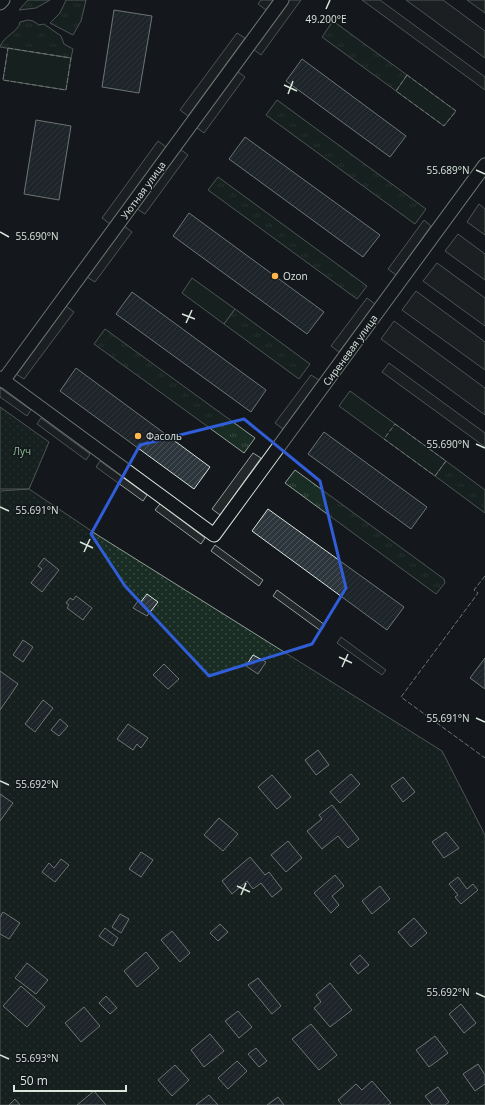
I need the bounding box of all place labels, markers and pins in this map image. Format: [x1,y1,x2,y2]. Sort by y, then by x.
place label: Ozon [283,269,308,283]
marker: Ozon [270,271,280,281]
place label: Фасоль [146,429,182,443]
marker: Фасоль [133,431,143,441]

